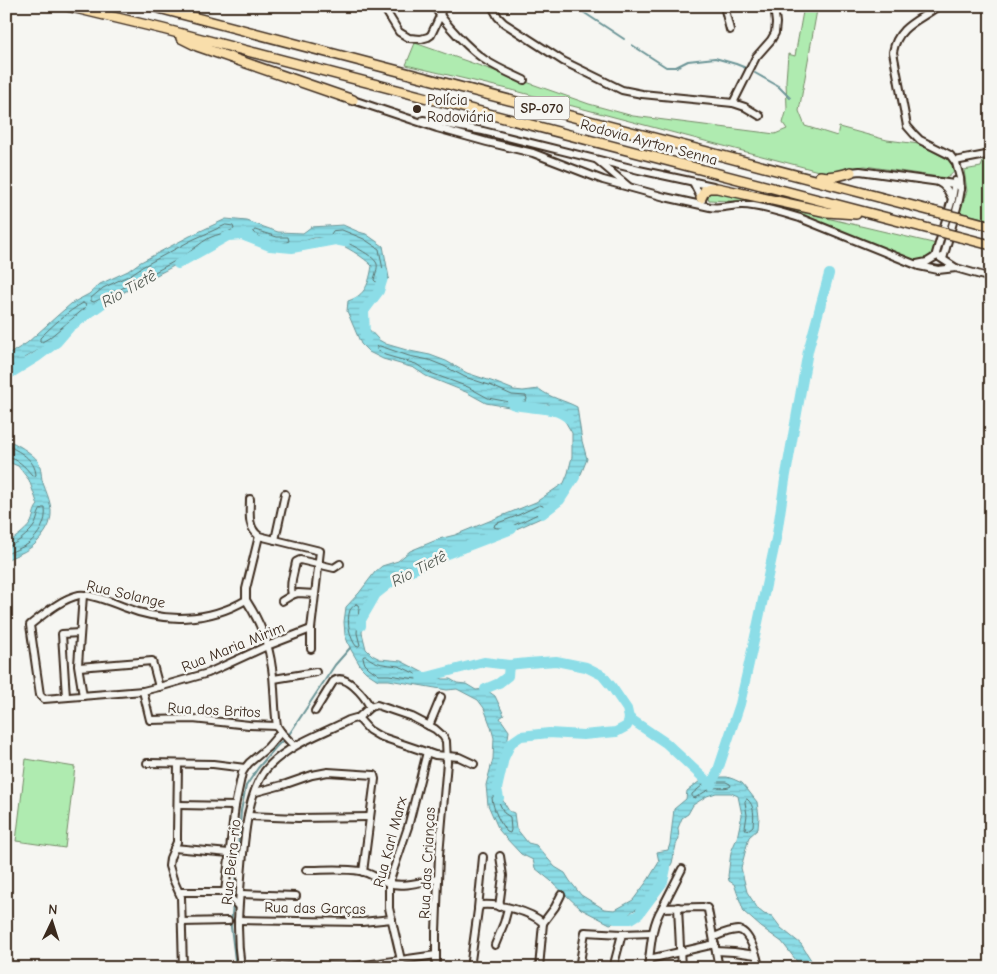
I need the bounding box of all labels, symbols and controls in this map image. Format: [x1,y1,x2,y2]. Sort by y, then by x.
place label: Polícia Rodoviária [427,91,494,126]
road number: SP-070 [514,96,570,120]
marker: Polícia Rodoviária [411,103,423,115]
street label: Rodovia Ayrton Senna [578,115,720,169]
water label: Rio Tietê [99,267,159,311]
water label: Rio Tietê [388,547,450,591]
street label: Rua Solange [85,576,168,612]
street label: Rua Maria Mirim [179,618,287,676]
street label: Rua dos Britos [167,699,261,721]
street label: Rua Karl Marx [369,794,411,889]
street label: Rua das Crianças [415,807,439,919]
street label: Rua Beira-rio [218,818,244,906]
north arrow [28,896,78,946]
street label: Rua das Garças [264,898,366,918]
text: N [48,901,58,918]

